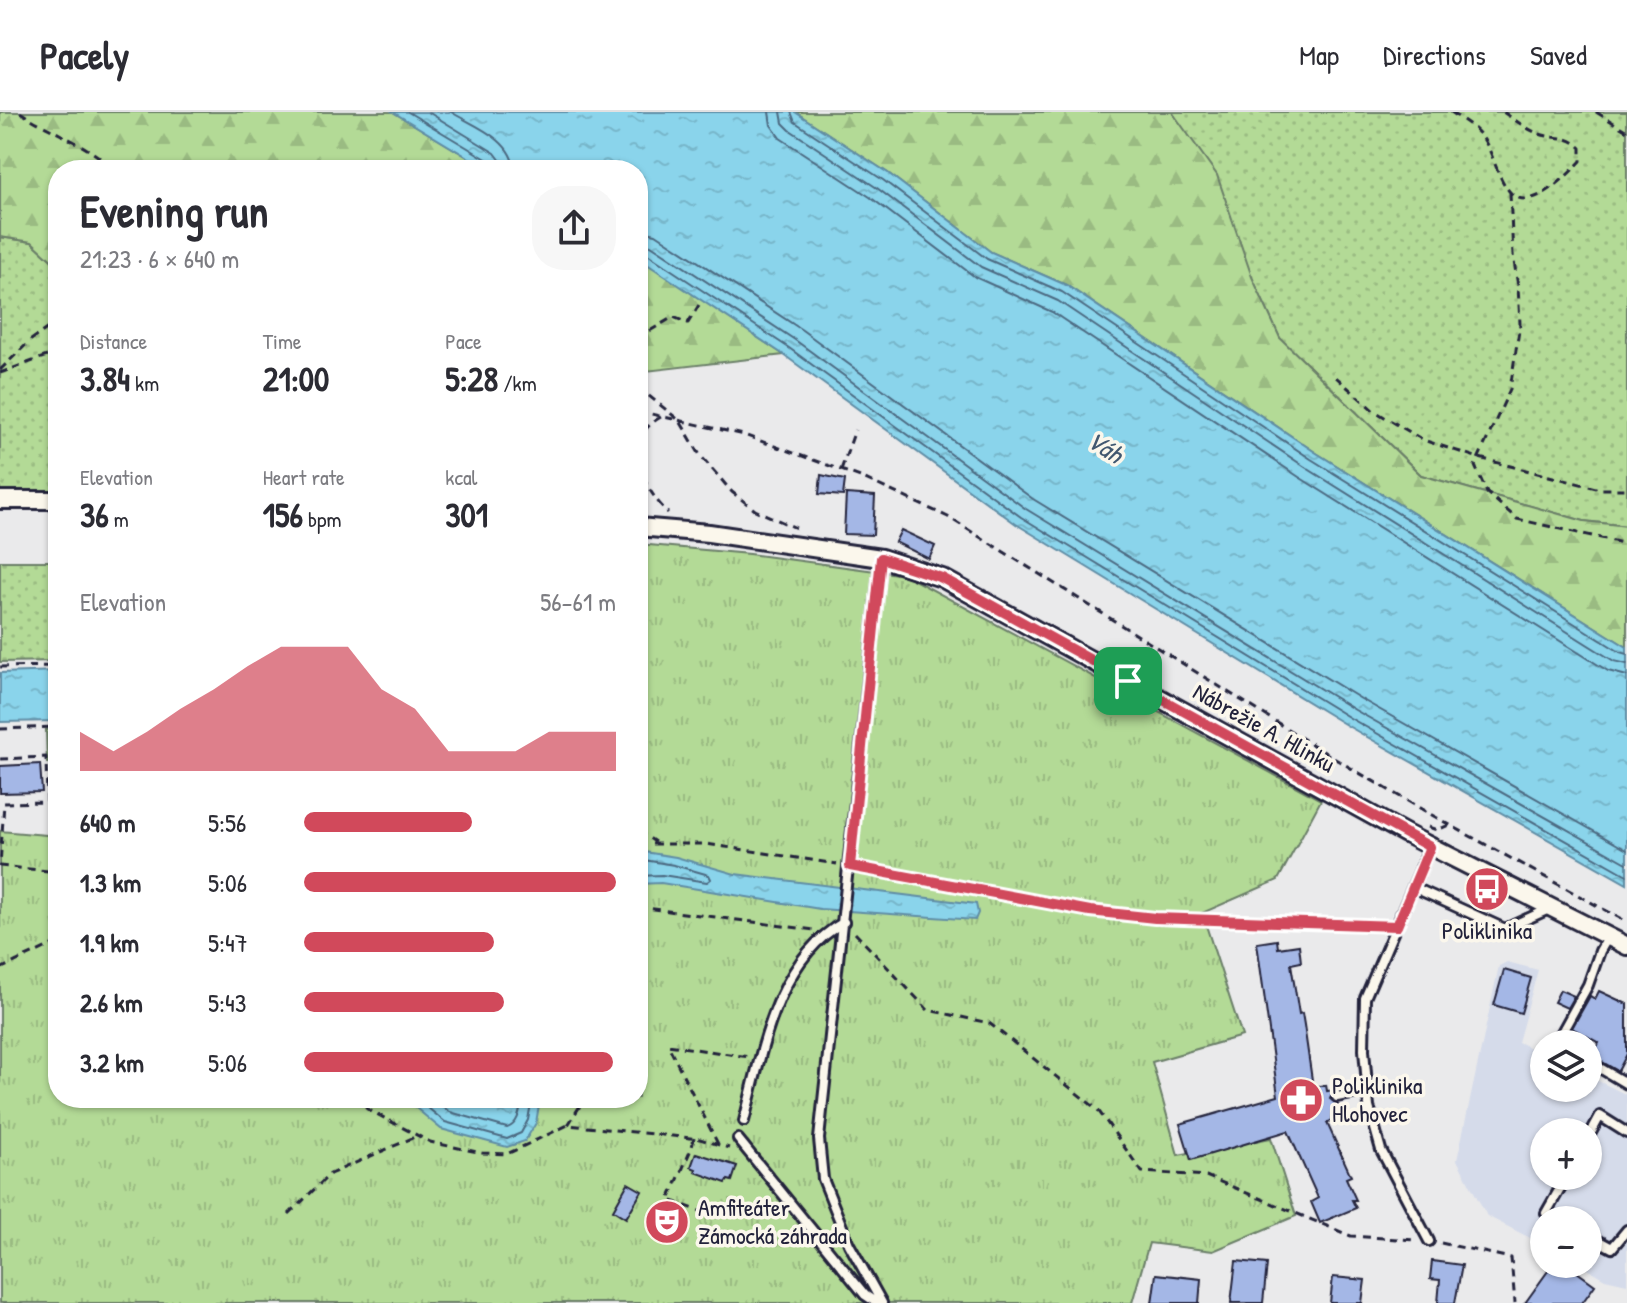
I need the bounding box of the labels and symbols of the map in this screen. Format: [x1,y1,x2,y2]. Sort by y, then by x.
water label: Váh [1081,422,1132,472]
pin [1094,647,1162,715]
street label: Nábrežie A. Hlinku [1188,675,1341,779]
bus stop icon: Poliklinika [1463,865,1511,913]
place label: Poliklinika [1442,914,1532,946]
place label: Poliklinika Hlohovec [1332,1069,1422,1129]
pharmacy icon: Poliklinika Hlohovec [1277,1076,1325,1124]
place label: Amfiteáter Zámocká záhrada [698,1191,847,1251]
theatre icon: Amfiteáter Zámocká záhrada [643,1198,691,1246]

